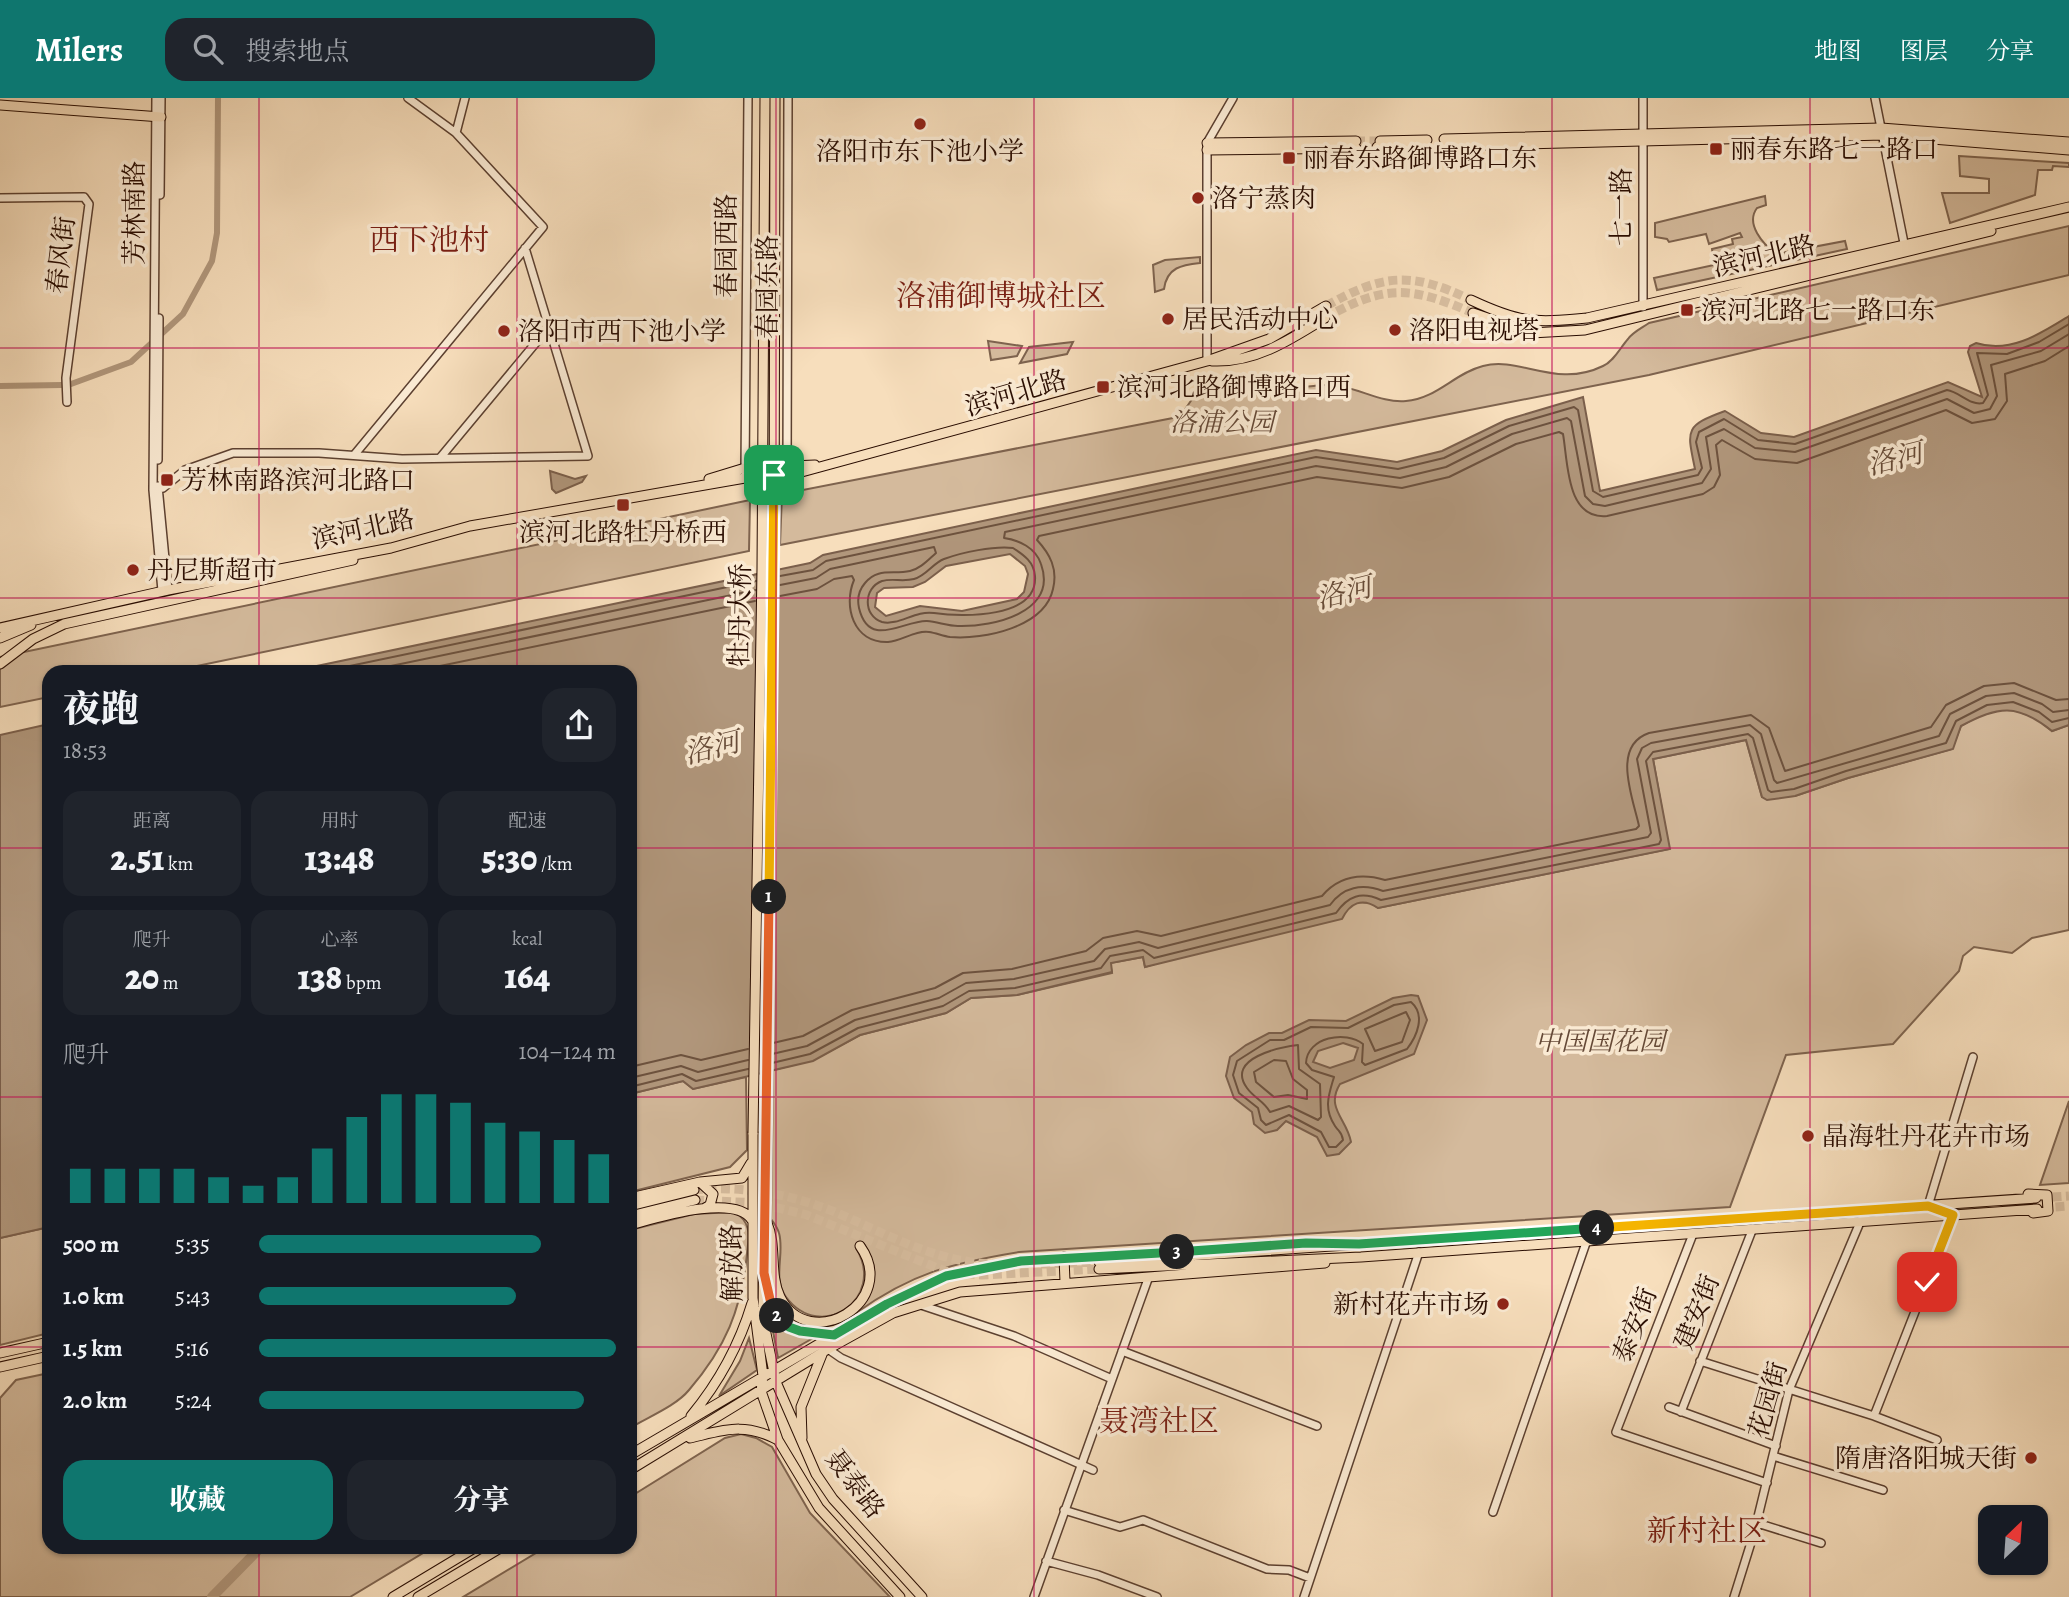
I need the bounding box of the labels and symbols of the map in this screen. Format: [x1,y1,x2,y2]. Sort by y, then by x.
marker: 洛阳市东下池小学 [912,116,928,132]
place label: 丽春东路七一路口 [1730,132,1938,167]
place label: 洛阳市东下池小学 [816,134,1024,169]
place label: 丽春东路御博路口东 [1303,141,1537,176]
marker: 丽春东路七一路口 [1708,141,1724,157]
marker: 丽春东路御博路口东 [1281,150,1297,166]
street label: 芳林南路 [117,161,152,265]
street label: 七一路 [1604,168,1639,246]
place label: 洛宁蒸肉 [1212,181,1316,216]
marker: 洛宁蒸肉 [1190,190,1206,206]
street label: 春园西路 [709,194,744,298]
street label: 春风街 [39,214,83,296]
district label: 西下池村 [369,220,489,260]
street label: 滨河北路 [1709,227,1819,285]
street label: 春园东路 [750,235,785,339]
district label: 洛浦御博城社区 [896,276,1106,316]
place label: 滨河北路七一路口东 [1701,293,1935,328]
place label: 居民活动中心 [1182,302,1338,337]
marker: 滨河北路七一路口东 [1679,302,1695,318]
marker: 居民活动中心 [1160,311,1176,327]
place label: 洛阳电视塔 [1409,313,1539,348]
place label: 洛阳市西下池小学 [518,314,726,349]
marker: 洛阳电视塔 [1387,322,1403,338]
marker: 洛阳市西下池小学 [496,323,512,339]
street label: 滨河北路 [961,362,1071,424]
place label: 滨河北路御博路口西 [1117,370,1351,405]
marker: 滨河北路御博路口西 [1095,379,1111,395]
park label: 洛浦公园 [1170,405,1278,440]
water label: 洛河 [1863,433,1932,484]
pin [744,445,804,505]
place label: 芳林南路滨河北路口 [181,463,415,498]
marker: 芳林南路滨河北路口 [159,472,175,488]
marker: 滨河北路牡丹桥西 [615,497,631,513]
street label: 滨河北路 [308,501,418,557]
place label: 滨河北路牡丹桥西 [519,515,727,550]
place label: 丹尼斯超市 [147,553,277,588]
marker: 丹尼斯超市 [125,562,141,578]
street label: 牡丹大桥 [722,563,758,667]
water label: 洛河 [1312,567,1381,618]
water label: 洛河 [680,722,749,773]
pin: 1 [752,880,786,914]
park label: 中国国花园 [1535,1024,1669,1059]
place label: 晶海牡丹花卉市场 [1822,1119,2030,1154]
marker: 晶海牡丹花卉市场 [1800,1128,1816,1144]
pin: 4 [1580,1210,1614,1246]
street label: 解放路 [714,1224,750,1302]
pin: 3 [1160,1234,1194,1270]
pin [1897,1252,1957,1312]
street label: 建安街 [1666,1269,1728,1355]
street label: 泰安街 [1605,1282,1665,1368]
place label: 新村花卉市场 [1333,1287,1489,1322]
marker: 新村花卉市场 [1495,1296,1511,1312]
pin: 2 [760,1298,794,1334]
street label: 花园街 [1740,1358,1796,1442]
district label: 聂湾社区 [1099,1401,1219,1441]
place label: 隋唐洛阳城天街 [1835,1441,2017,1476]
street label: 聂泰路 [818,1442,892,1526]
marker: 隋唐洛阳城天街 [2023,1450,2039,1466]
north arrow [1978,1505,2048,1575]
district label: 新村社区 [1647,1511,1767,1551]

